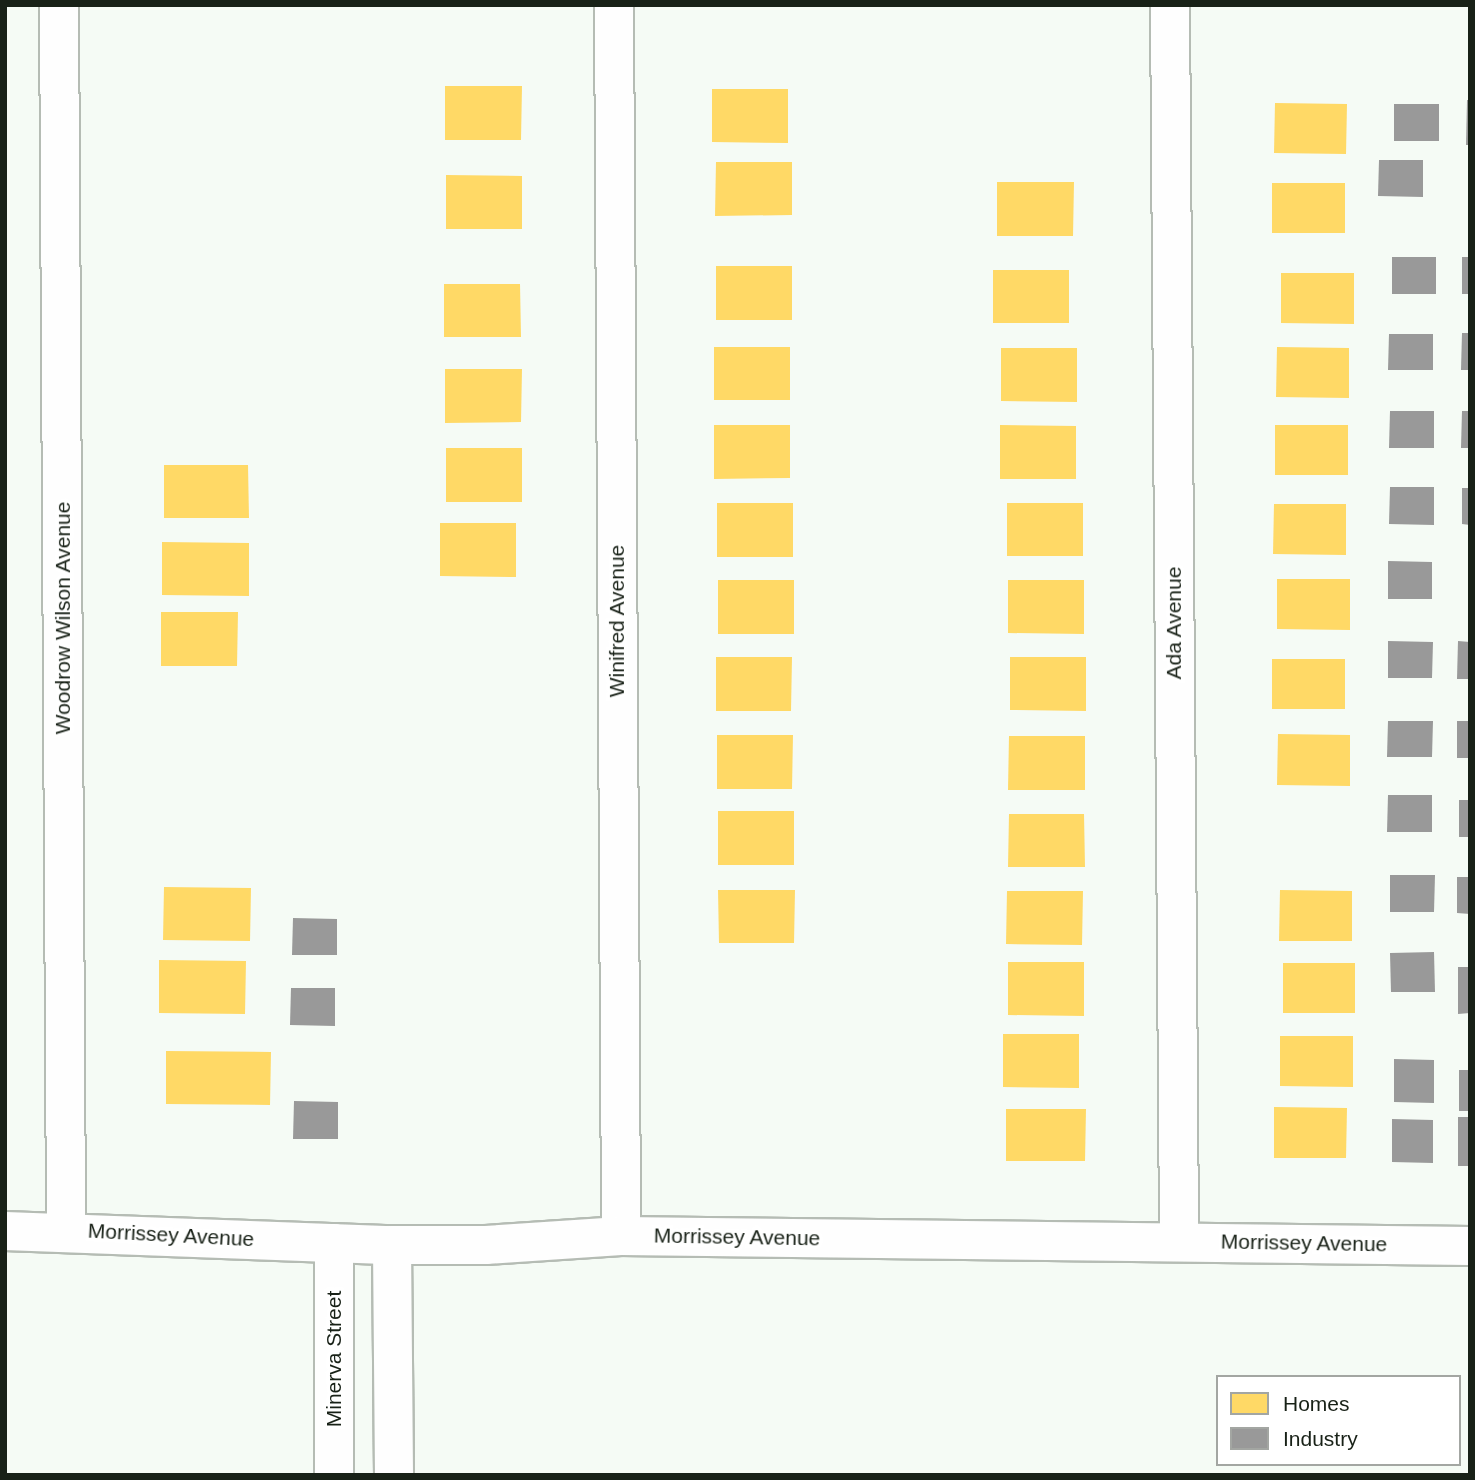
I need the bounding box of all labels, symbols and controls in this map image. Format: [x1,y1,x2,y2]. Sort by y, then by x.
street label: Woodrow Wilson Avenue [50,501,76,735]
street label: Winifred Avenue [604,544,630,698]
street label: Ada Avenue [1161,566,1187,680]
street label: Morrissey Avenue [87,1218,255,1252]
street label: Morrissey Avenue [653,1223,821,1251]
street label: Morrissey Avenue [1220,1229,1388,1257]
street label: Minerva Street [321,1291,347,1427]
legend [1216,1375,1461,1466]
text: Homes [1283,1392,1350,1415]
text: Industry [1283,1427,1358,1450]

